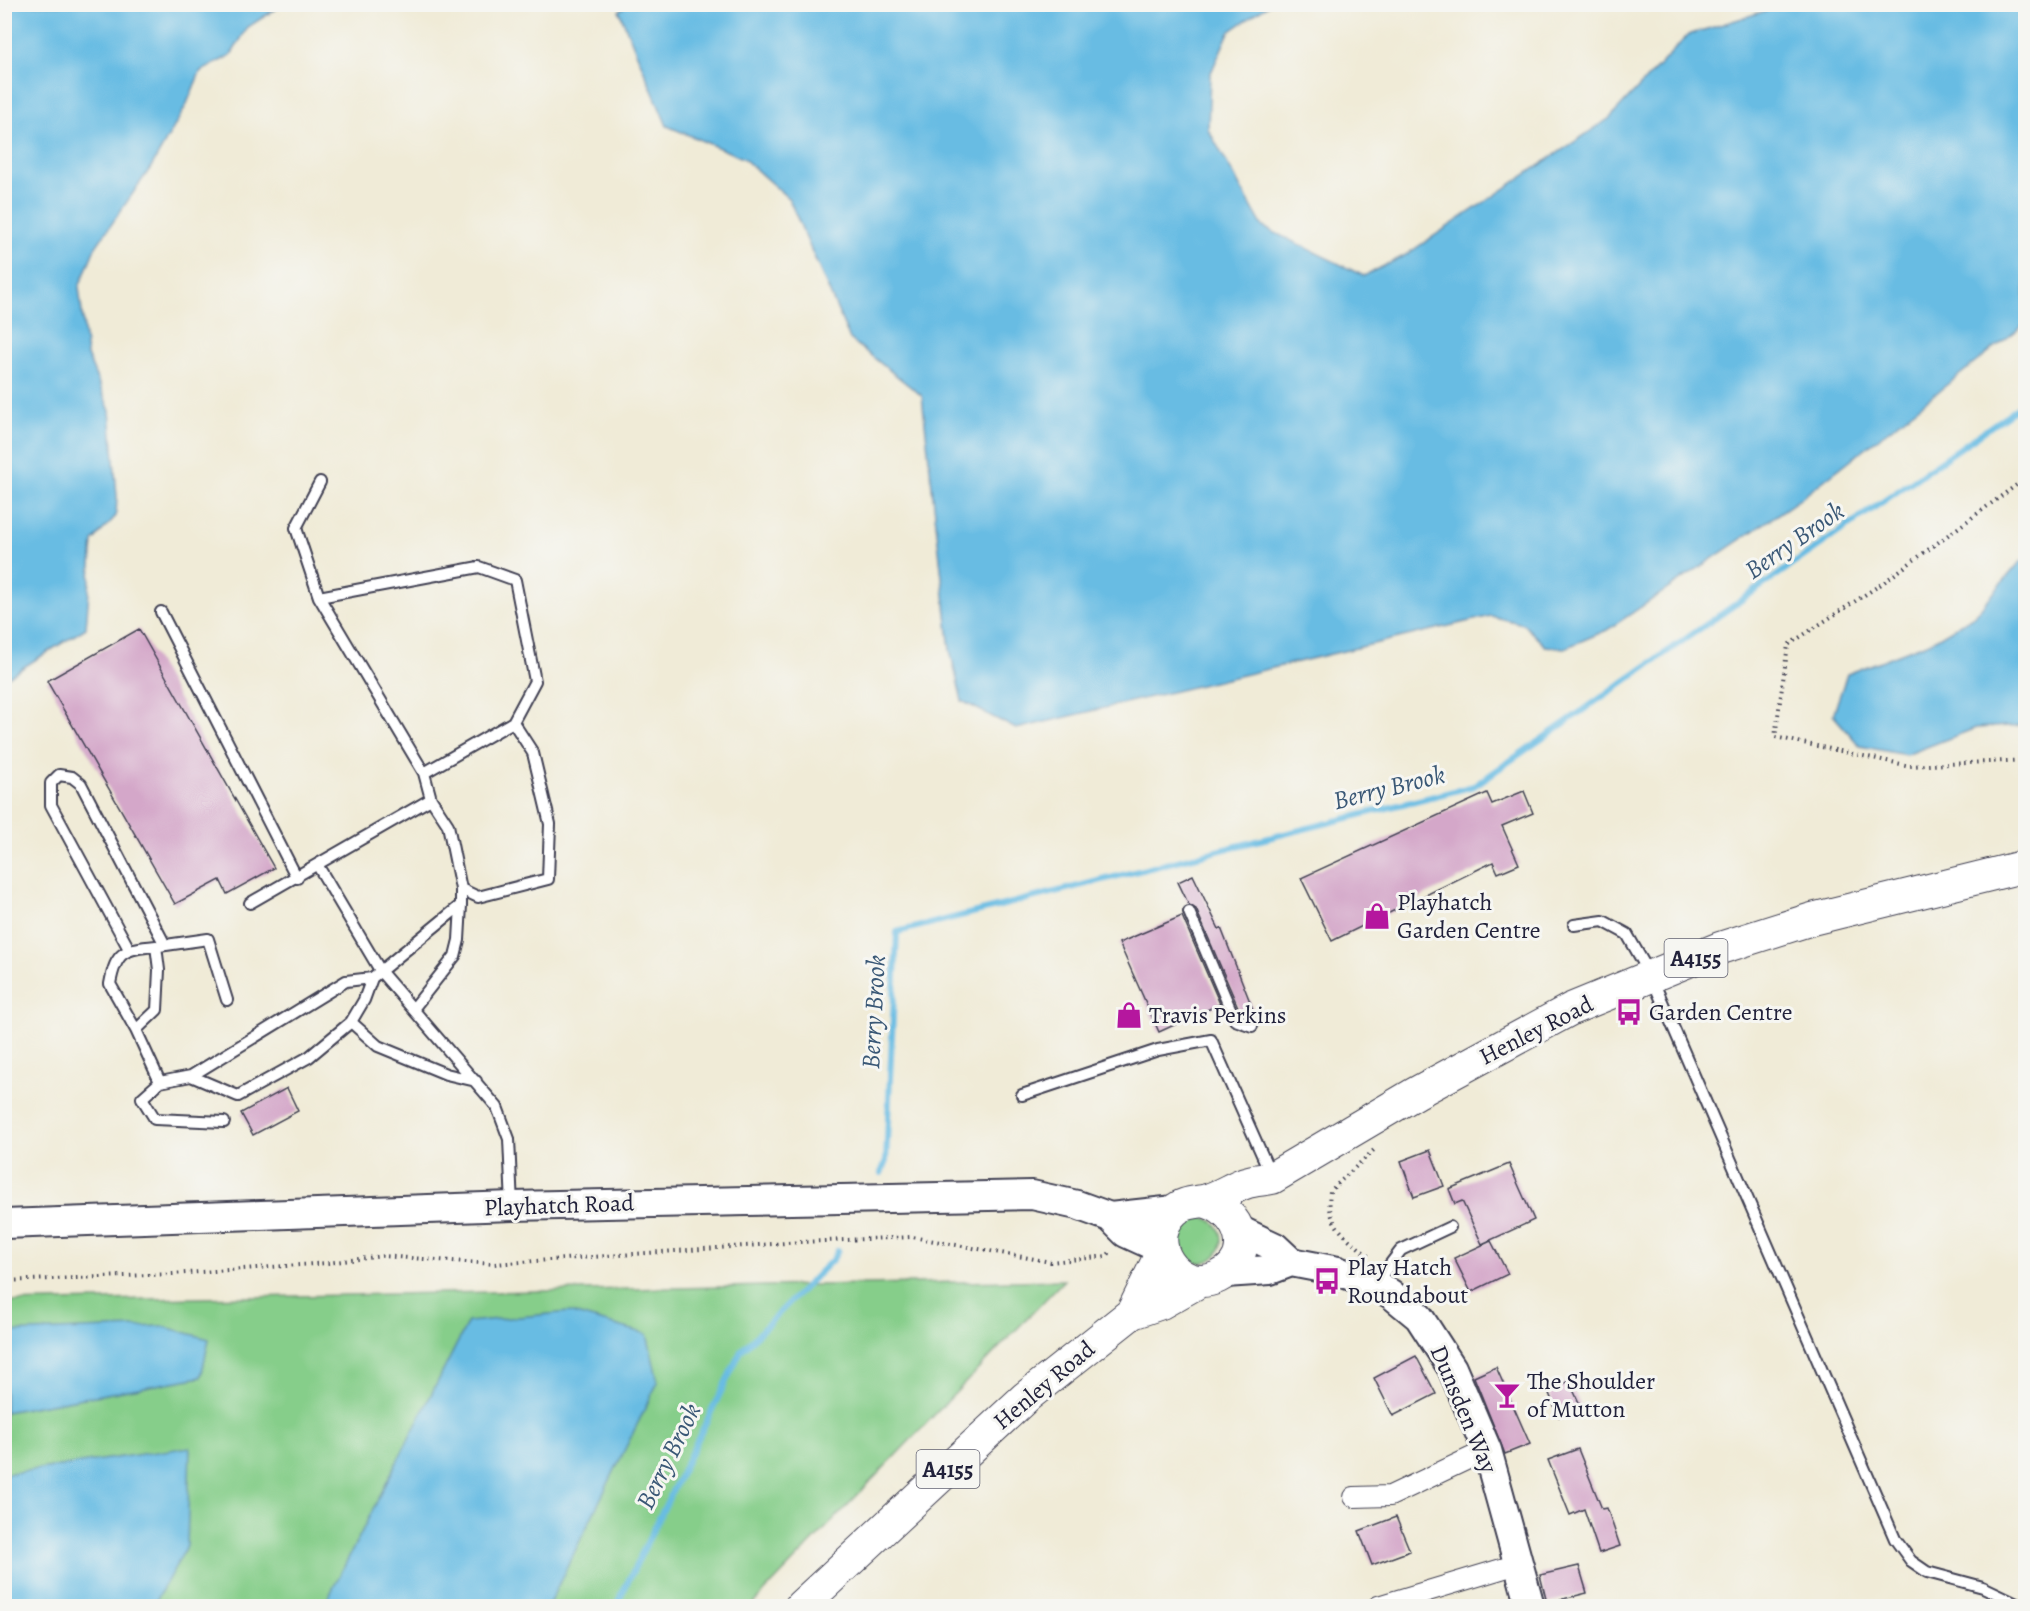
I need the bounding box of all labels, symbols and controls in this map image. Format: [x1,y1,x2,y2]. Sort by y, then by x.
water label: Berry Brook [1738,493,1851,587]
water label: Berry Brook [1330,757,1449,818]
place label: Playhatch Garden Centre [1397,886,1541,946]
shop icon: Playhatch Garden Centre [1362,901,1392,931]
road number: A4155 [1664,939,1728,977]
water label: Berry Brook [853,954,894,1070]
street label: Henley Road [1474,988,1598,1072]
place label: Garden Centre [1649,996,1793,1028]
bus stop icon: Garden Centre [1614,997,1644,1027]
place label: Travis Perkins [1149,999,1287,1031]
shop icon: Travis Perkins [1114,1000,1144,1030]
street label: Playhatch Road [483,1186,635,1224]
place label: Play Hatch Roundabout [1347,1251,1468,1311]
bus stop icon: Play Hatch Roundabout [1312,1266,1342,1296]
street label: Henley Road [986,1333,1102,1437]
street label: Dunsden Way [1423,1340,1505,1478]
place label: The Shoulder of Mutton [1527,1365,1655,1425]
bar icon: The Shoulder of Mutton [1492,1380,1522,1410]
water label: Berry Brook [628,1397,709,1515]
road number: A4155 [916,1450,980,1488]

